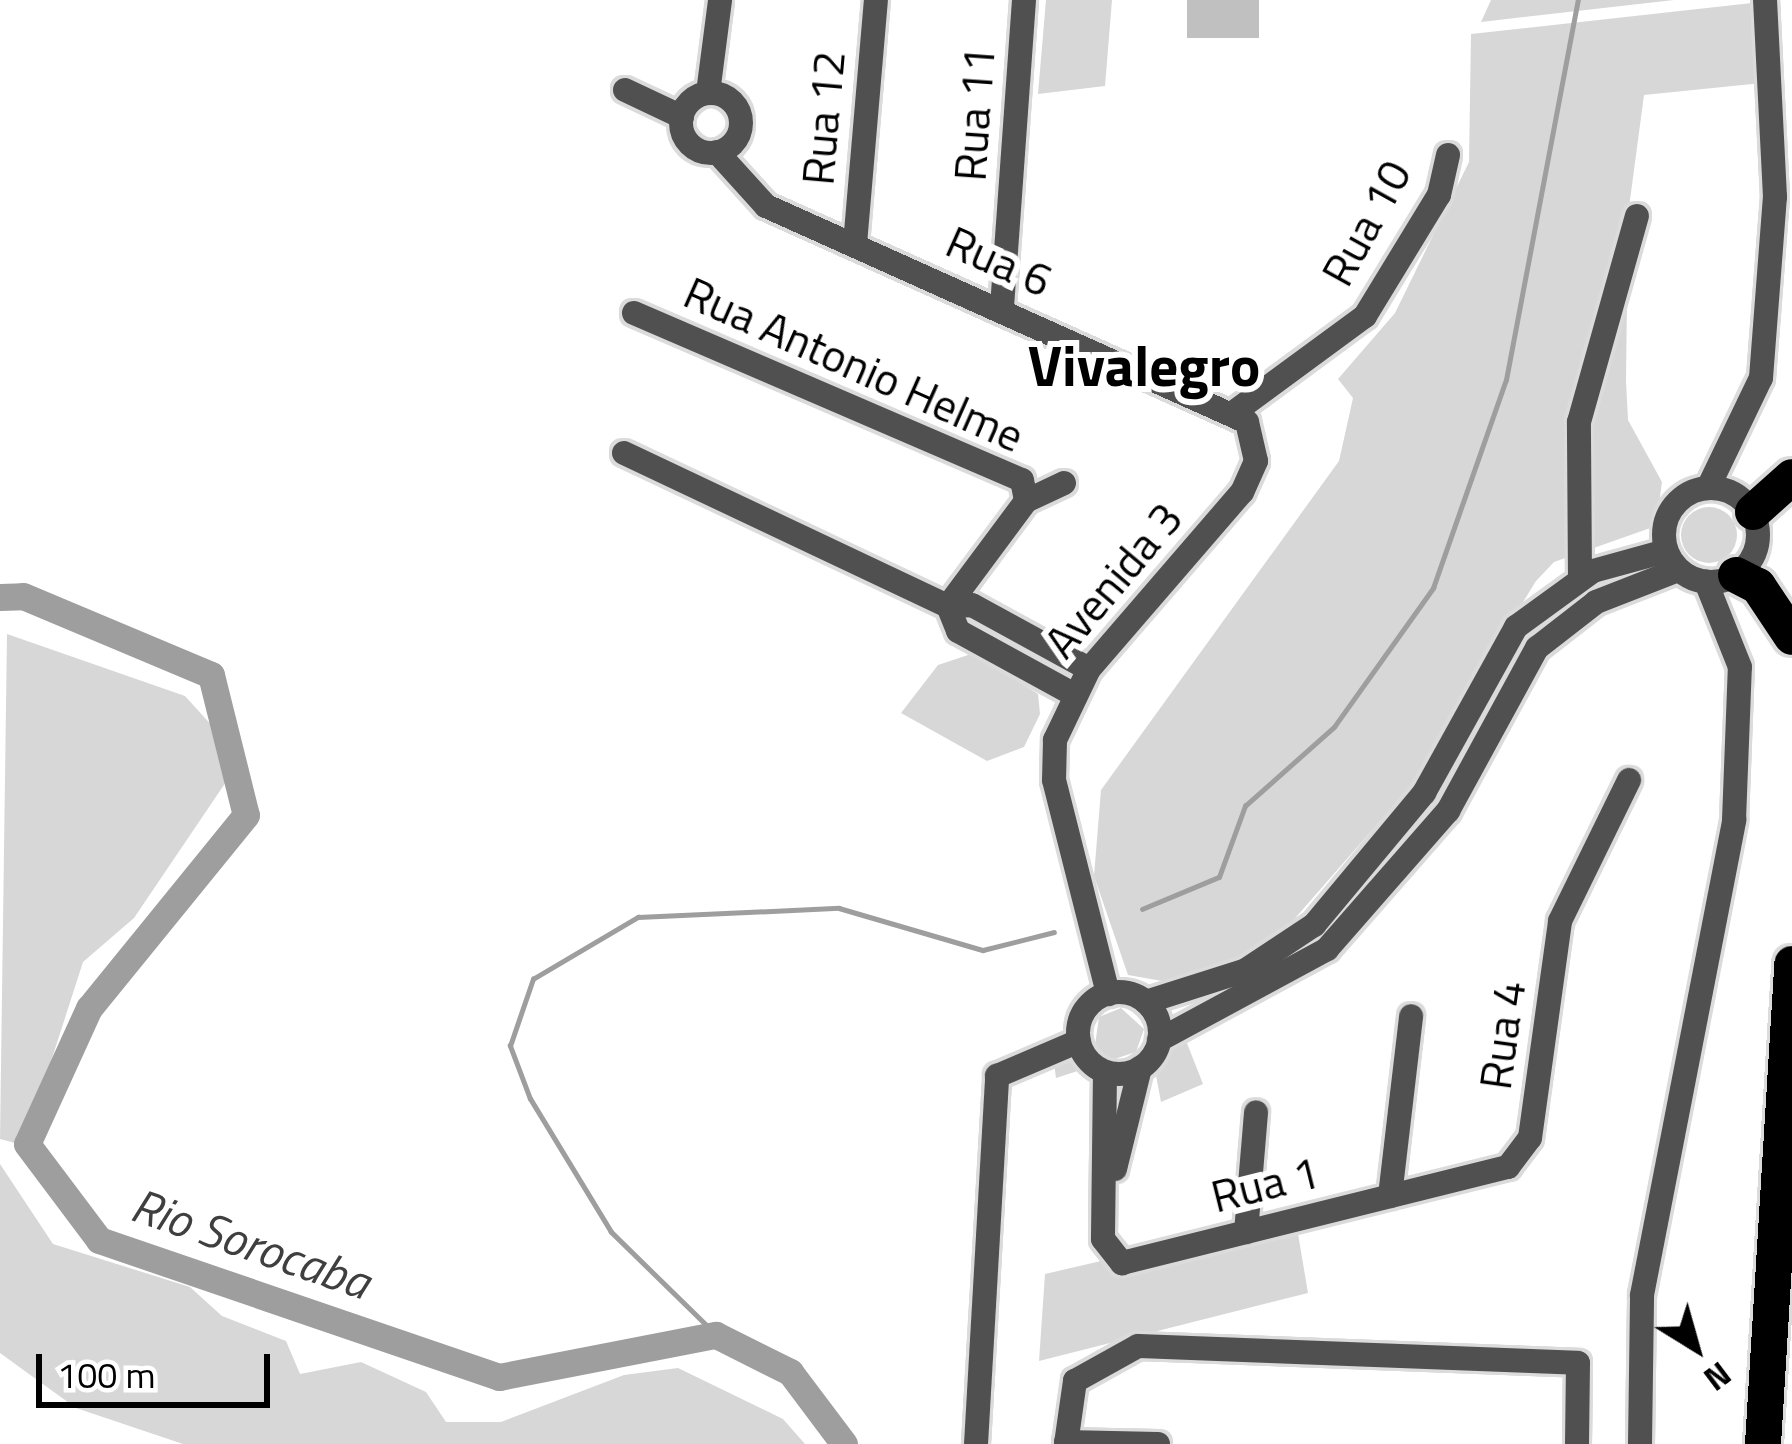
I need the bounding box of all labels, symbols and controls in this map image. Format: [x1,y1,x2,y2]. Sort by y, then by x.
street label: Rua 11 [942,45,1006,183]
street label: Rua 12 [790,49,856,187]
street label: Rua 10 [1310,151,1422,295]
street label: Rua 6 [938,214,1060,308]
street label: Rua Antonio Helme [676,265,1032,463]
district label: Vivalegro [1028,331,1260,399]
street label: Avenida 3 [1033,492,1193,668]
street label: Rua 4 [1468,977,1536,1093]
street label: Rua 1 [1206,1145,1324,1223]
water label: Rio Sorocaba [124,1175,378,1311]
north arrow [1636,1288,1756,1408]
scale bar [42,1330,276,1404]
text: 100 m [57,1347,156,1402]
text: N [1693,1350,1742,1404]

